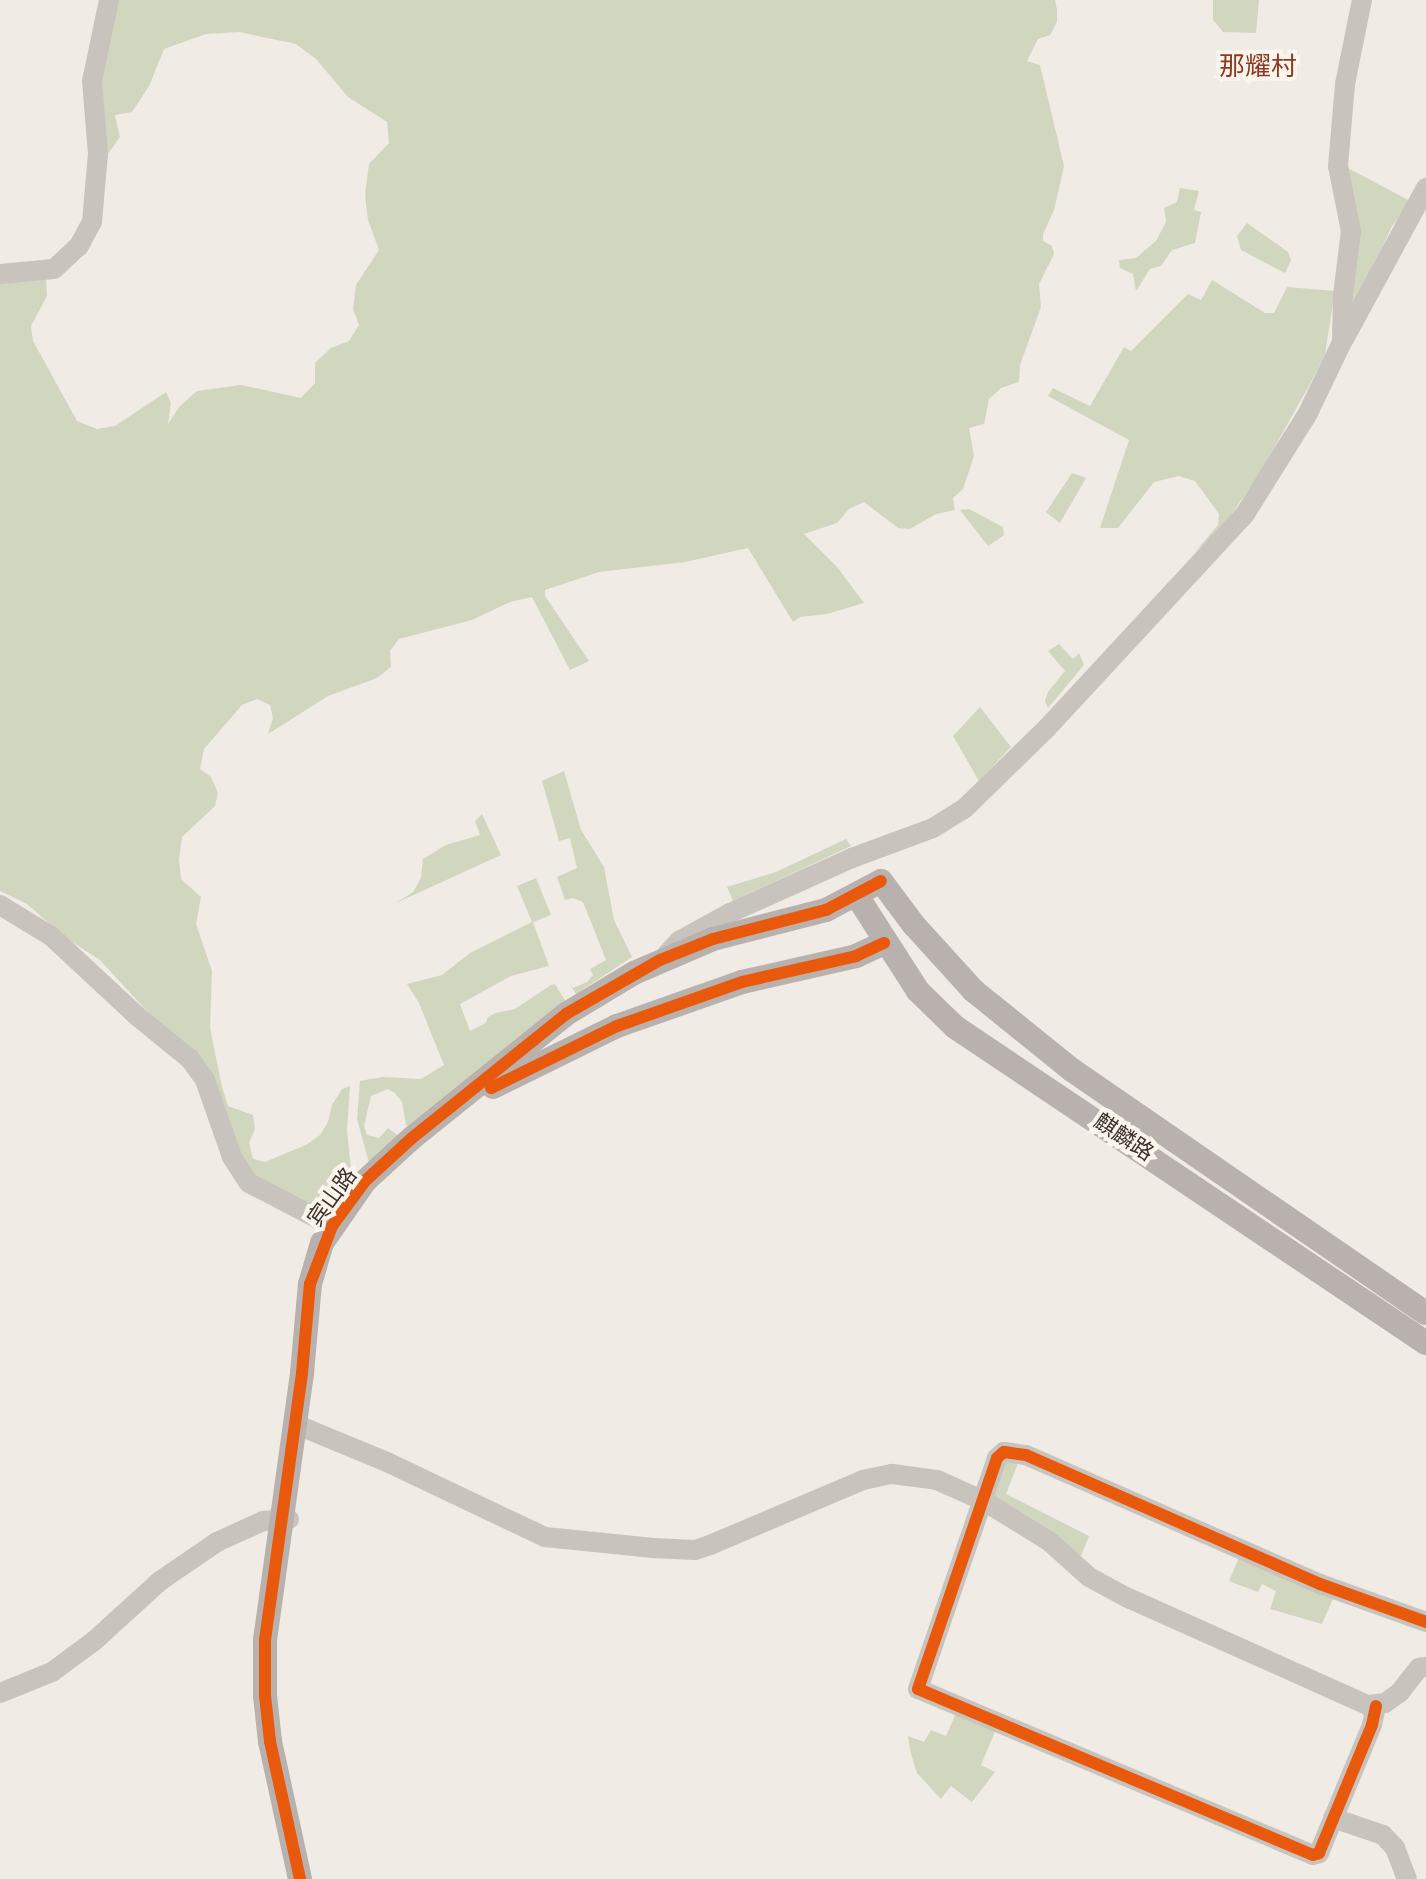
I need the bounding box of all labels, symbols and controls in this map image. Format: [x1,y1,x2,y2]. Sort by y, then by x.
district label: 那耀村 [1219,51,1297,83]
street label: 麒麟路 [1089,1108,1159,1166]
street label: 宾山路 [302,1163,362,1231]

